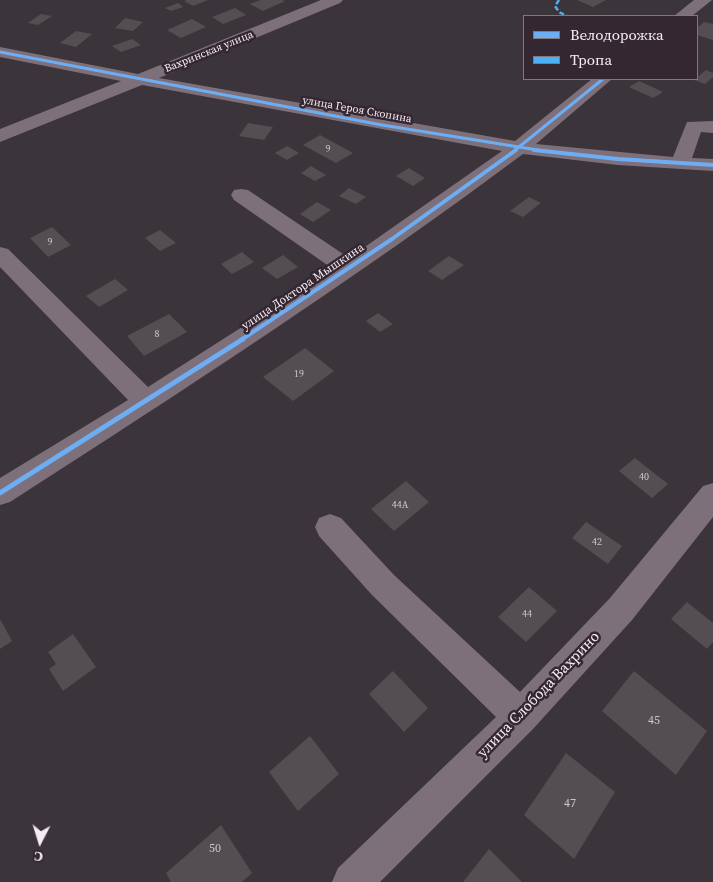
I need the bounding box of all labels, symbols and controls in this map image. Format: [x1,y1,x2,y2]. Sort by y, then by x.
legend [523,15,698,80]
text: Велодорожка [570,24,664,45]
street label: Вахринская улица [163,28,255,76]
text: Тропа [570,49,612,70]
street label: улица Героя Скопина [301,94,413,126]
house number: 9 [326,143,330,155]
house number: 9 [48,236,52,248]
street label: улица Доктора Мышкина [239,241,367,333]
house number: 8 [155,328,159,340]
house number: 19 [294,368,304,380]
house number: 40 [639,471,649,483]
house number: 44А [392,499,408,511]
house number: 42 [592,536,602,548]
house number: 44 [522,608,532,620]
street label: улица Слобода Вахрино [474,628,604,762]
house number: 45 [648,714,660,728]
house number: 47 [564,797,576,811]
north arrow [15,817,65,867]
house number: 50 [209,842,221,856]
text: С [33,847,44,867]

